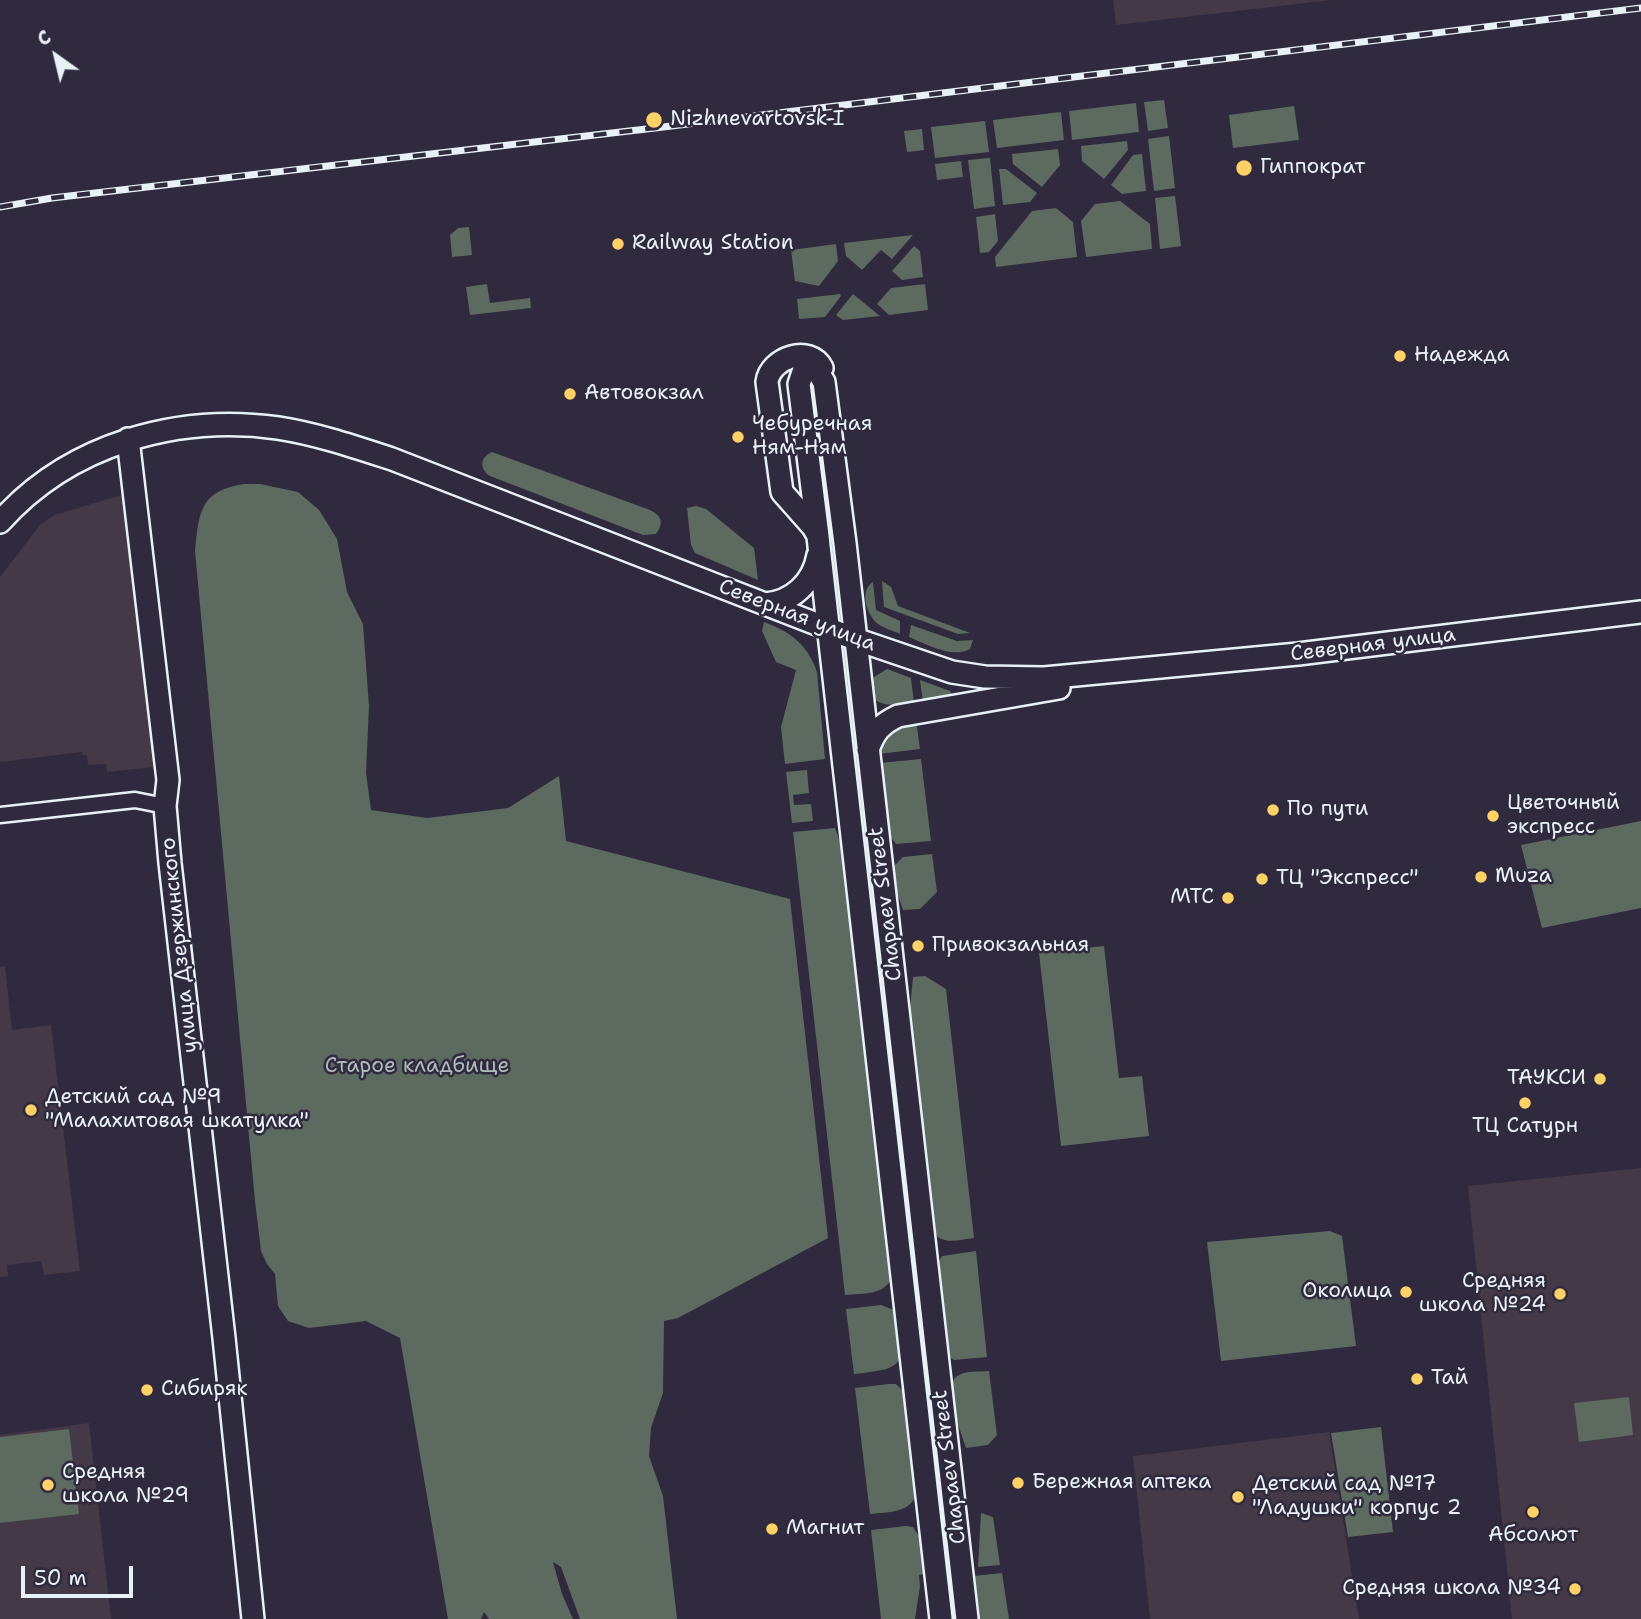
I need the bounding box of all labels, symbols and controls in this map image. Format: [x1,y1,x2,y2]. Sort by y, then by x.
north arrow [21,21,91,91]
text: С [32,25,56,52]
place label: Nizhnevartovsk-I [670,107,844,133]
marker: Nizhnevartovsk-I [644,110,664,130]
place label: Гиппократ [1260,155,1365,181]
marker: Гиппократ [1234,158,1254,178]
place label: Railway Station [632,231,794,257]
marker: Railway Station [610,236,626,252]
place label: Надежда [1414,343,1510,369]
marker: Надежда [1392,348,1408,364]
place label: Автовокзал [584,381,704,407]
marker: Автовокзал [562,386,578,402]
place label: Чебуречная Ням-Ням [752,412,872,462]
marker: Чебуречная Ням-Ням [730,429,746,445]
street label: Северная улица [715,574,879,658]
street label: Северная улица [1289,622,1457,668]
place label: Цветочный экспресс [1507,791,1620,841]
place label: По пути [1287,797,1368,823]
marker: По пути [1265,802,1281,818]
marker: Цветочный экспресс [1485,808,1501,824]
street label: Chapaev Street [864,825,908,983]
street label: улица Дзержинского [156,836,204,1054]
place label: Muza [1495,864,1552,890]
place label: ТЦ "Экспресс" [1276,866,1419,892]
marker: Muza [1473,869,1489,885]
marker: ТЦ "Экспресс" [1254,871,1270,887]
place label: МТС [1170,885,1214,911]
marker: МТС [1220,890,1236,906]
place label: Привокзальная [932,933,1089,959]
marker: Привокзальная [910,938,926,954]
park label: Старое кладбище [325,1054,509,1080]
place label: ТАУКСИ [1507,1066,1586,1092]
marker: ТАУКСИ [1592,1071,1608,1087]
place label: Детский сад №9 "Малахитовая шкатулка" [45,1085,309,1135]
marker: ТЦ Сатурн [1517,1095,1533,1111]
marker: Детский сад №9 "Малахитовая шкатулка" [23,1102,39,1118]
place label: ТЦ Сатурн [1472,1114,1578,1140]
place label: Средняя школа №24 [1419,1269,1546,1319]
place label: Околица [1302,1279,1392,1305]
marker: Околица [1398,1284,1414,1300]
marker: Средняя школа №24 [1552,1286,1568,1302]
place label: Тай [1431,1366,1468,1392]
marker: Тай [1409,1371,1425,1387]
place label: Сибиряк [161,1377,248,1403]
marker: Сибиряк [139,1382,155,1398]
street label: Chapaev Street [928,1388,972,1546]
place label: Средняя школа №29 [62,1460,189,1510]
place label: Бережная аптека [1032,1470,1211,1496]
place label: Детский сад №17 "Ладушки" корпус 2 [1252,1472,1461,1522]
marker: Бережная аптека [1010,1475,1026,1491]
marker: Средняя школа №29 [40,1477,56,1493]
marker: Детский сад №17 "Ладушки" корпус 2 [1230,1489,1246,1505]
marker: Абсолют [1525,1504,1541,1520]
place label: Магнит [786,1516,864,1542]
marker: Магнит [764,1521,780,1537]
place label: Абсолют [1488,1523,1578,1549]
scale bar [24,1552,136,1596]
text: 50 m [34,1564,87,1592]
place label: Средняя школа №34 [1342,1576,1561,1602]
marker: Средняя школа №34 [1567,1581,1583,1597]

